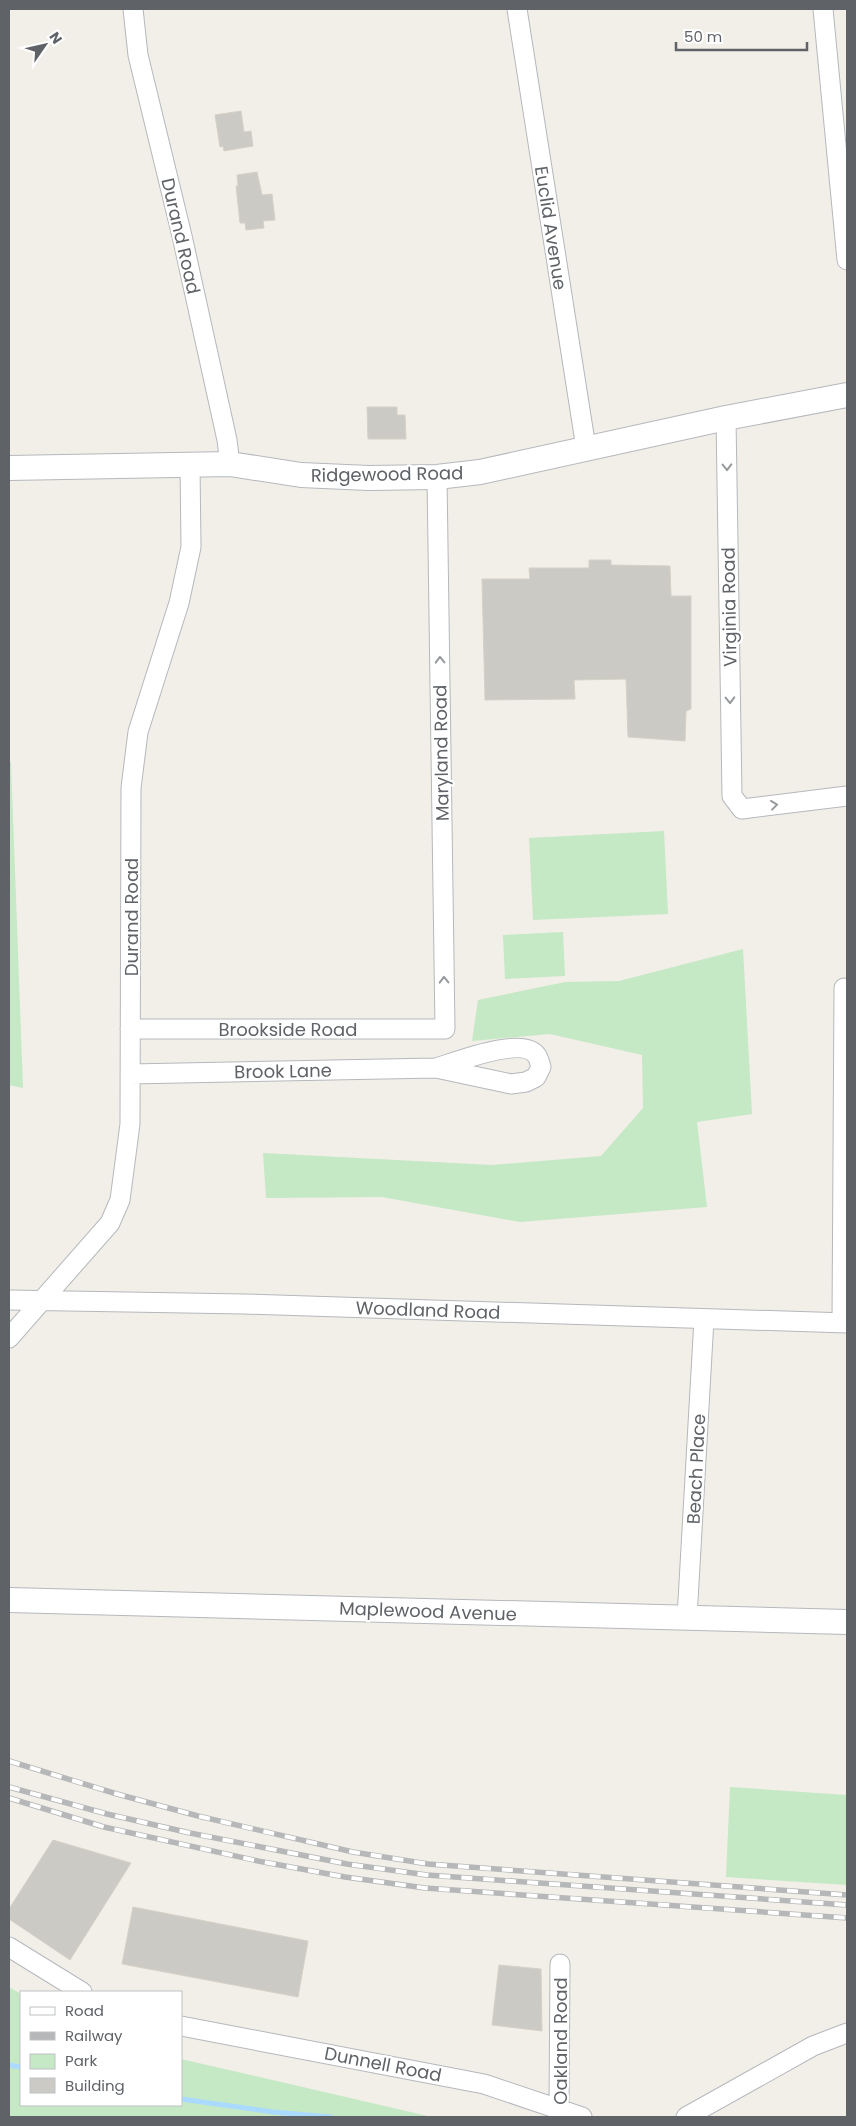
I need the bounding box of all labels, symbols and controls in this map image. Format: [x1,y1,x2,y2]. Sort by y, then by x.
north arrow [20,20,70,70]
scale bar [676,20,807,52]
text: 50 m [684,26,722,47]
text: N [45,28,67,48]
street label: Euclid Avenue [529,164,573,292]
street label: Durand Road [156,175,206,297]
street label: Ridgewood Road [311,460,463,488]
one-way arrow [722,464,732,471]
street label: Virginia Road [715,547,743,667]
one-way arrow [434,656,445,664]
street label: Maryland Road [427,685,455,821]
one-way arrow [725,696,735,704]
one-way arrow [771,800,779,811]
street label: Durand Road [119,858,144,976]
one-way arrow [439,976,449,984]
street label: Brookside Road [219,1017,357,1042]
street label: Brook Lane [234,1058,332,1084]
street label: Woodland Road [355,1295,501,1325]
street label: Beach Place [681,1413,711,1525]
street label: Maplewood Avenue [339,1595,517,1627]
street label: Oakland Road [548,1977,573,2105]
legend [20,1991,182,2106]
text: Road [65,2000,104,2021]
text: Railway [65,2025,123,2046]
street label: Dunnell Road [322,2040,444,2088]
text: Park [65,2050,97,2071]
text: Building [65,2075,125,2096]

